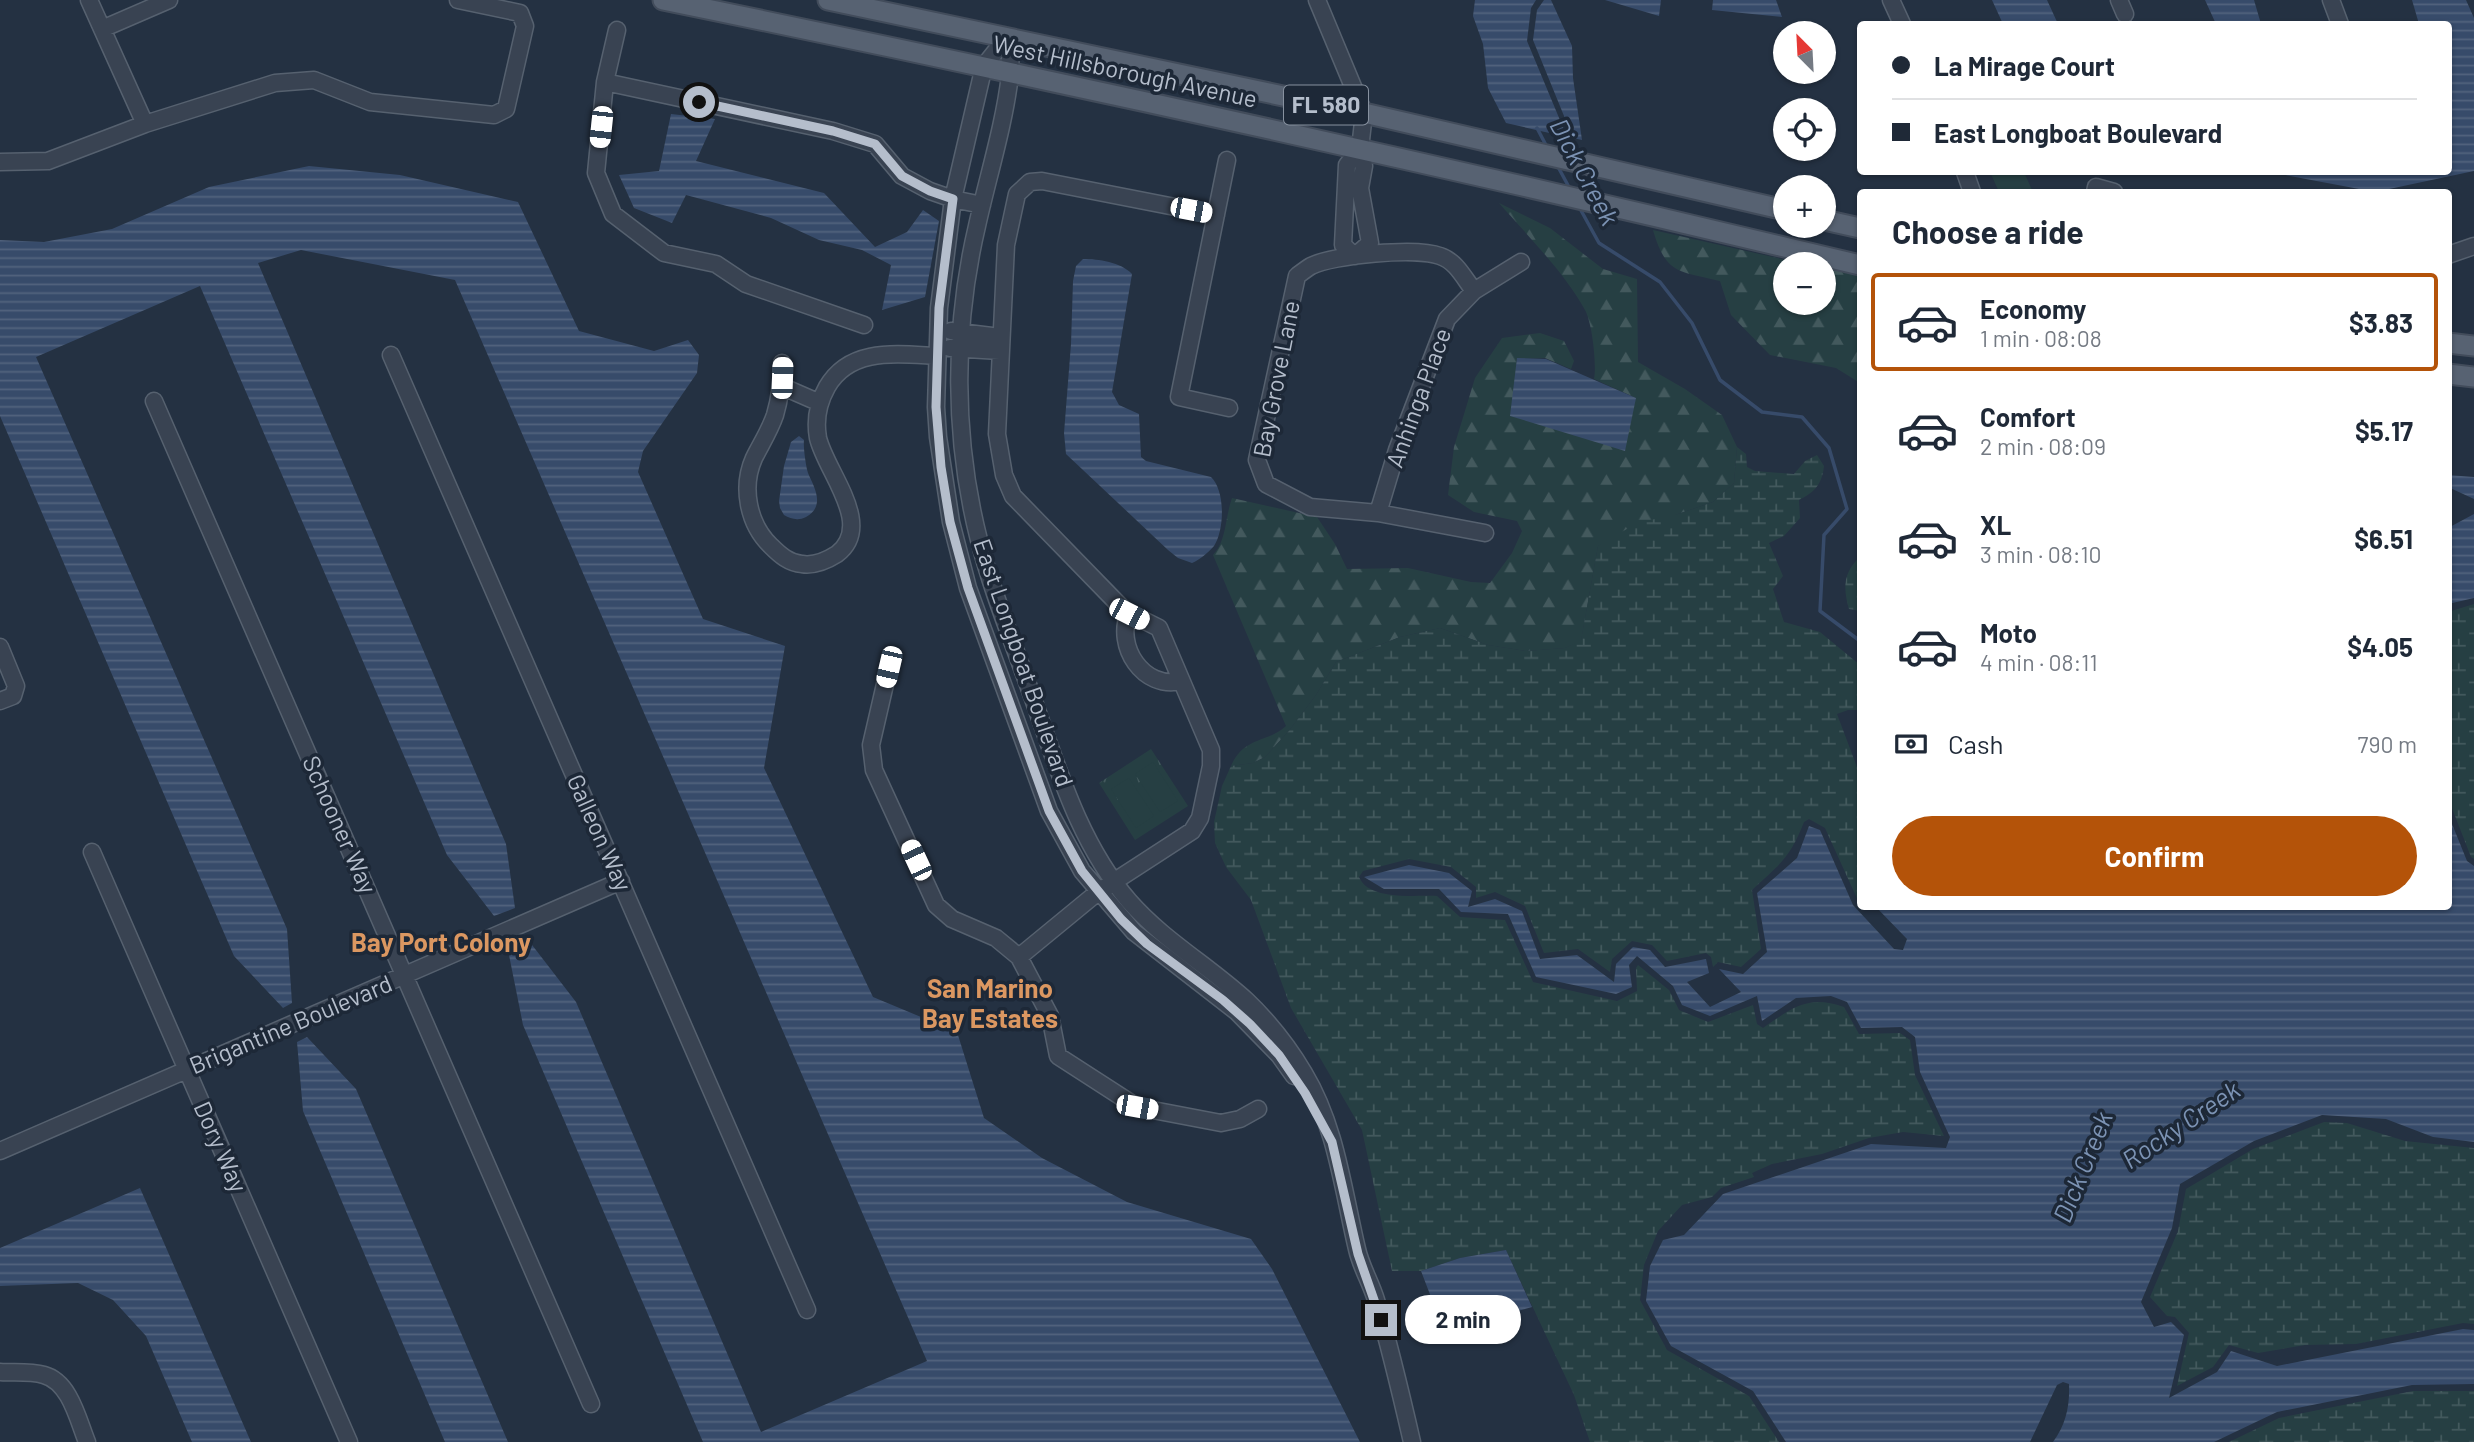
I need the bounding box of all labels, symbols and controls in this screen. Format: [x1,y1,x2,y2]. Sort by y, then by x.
north arrow [1773,21,1836,84]
map controls [1773,21,1836,315]
street label: West Hillsborough Avenue [991,28,1260,113]
text: La Mirage Court [1934,50,2115,81]
route start [683,86,715,118]
road number: FL 580 [1284,86,1368,124]
button: locate [1773,98,1836,161]
car [589,105,614,149]
water label: Dick Creek [1544,112,1627,230]
text: East Longboat Boulevard [1934,117,2222,148]
button: + [1773,175,1836,238]
car [1169,196,1214,224]
text: Choose a ride [1892,212,2084,250]
button: − [1773,252,1836,315]
icon: car [1896,291,1959,354]
text: Economy [1980,293,2086,324]
street label: Bay Grove Lane [1246,298,1305,459]
text: $3.83 [2349,307,2413,338]
street label: Anhinga Place [1379,324,1456,471]
text: 1 min · 08:08 [1980,324,2102,352]
car [771,357,794,399]
icon: car [1896,399,1959,462]
text: Comfort [1980,401,2076,432]
text: $5.17 [2355,415,2413,446]
text: 2 min · 08:09 [1980,432,2106,460]
icon: car [1896,507,1959,570]
text: XL [1980,509,2011,540]
text: $6.51 [2354,523,2413,554]
street label: East Longboat Boulevard [968,535,1080,790]
text: 3 min · 08:10 [1980,540,2102,568]
car [1106,595,1153,633]
icon: car [1896,615,1959,678]
text: Moto [1980,617,2037,648]
text: $4.05 [2347,631,2413,662]
car [875,644,904,690]
text: 4 min · 08:11 [1980,648,2098,676]
icon: cash [1892,725,1930,763]
text: Cash [1948,728,2003,759]
text: 790 m [2358,730,2417,758]
street label: Schooner Way [297,751,384,898]
street label: Galleon Way [562,770,639,895]
button: Confirm [1892,816,2417,896]
car [898,837,935,883]
district label: Bay Port Colony [351,926,531,957]
street label: Brigantine Boulevard [185,968,396,1079]
district label: San Marino Bay Estates [922,972,1058,1033]
water label: Rocky Creek [2115,1073,2245,1174]
car [1115,1093,1160,1121]
street label: Dory Way [189,1097,254,1196]
water label: Dick Creek [2045,1106,2118,1226]
callout: 2 min [1406,1296,1521,1344]
route end [1365,1304,1397,1336]
text: 2 min [1435,1305,1491,1333]

